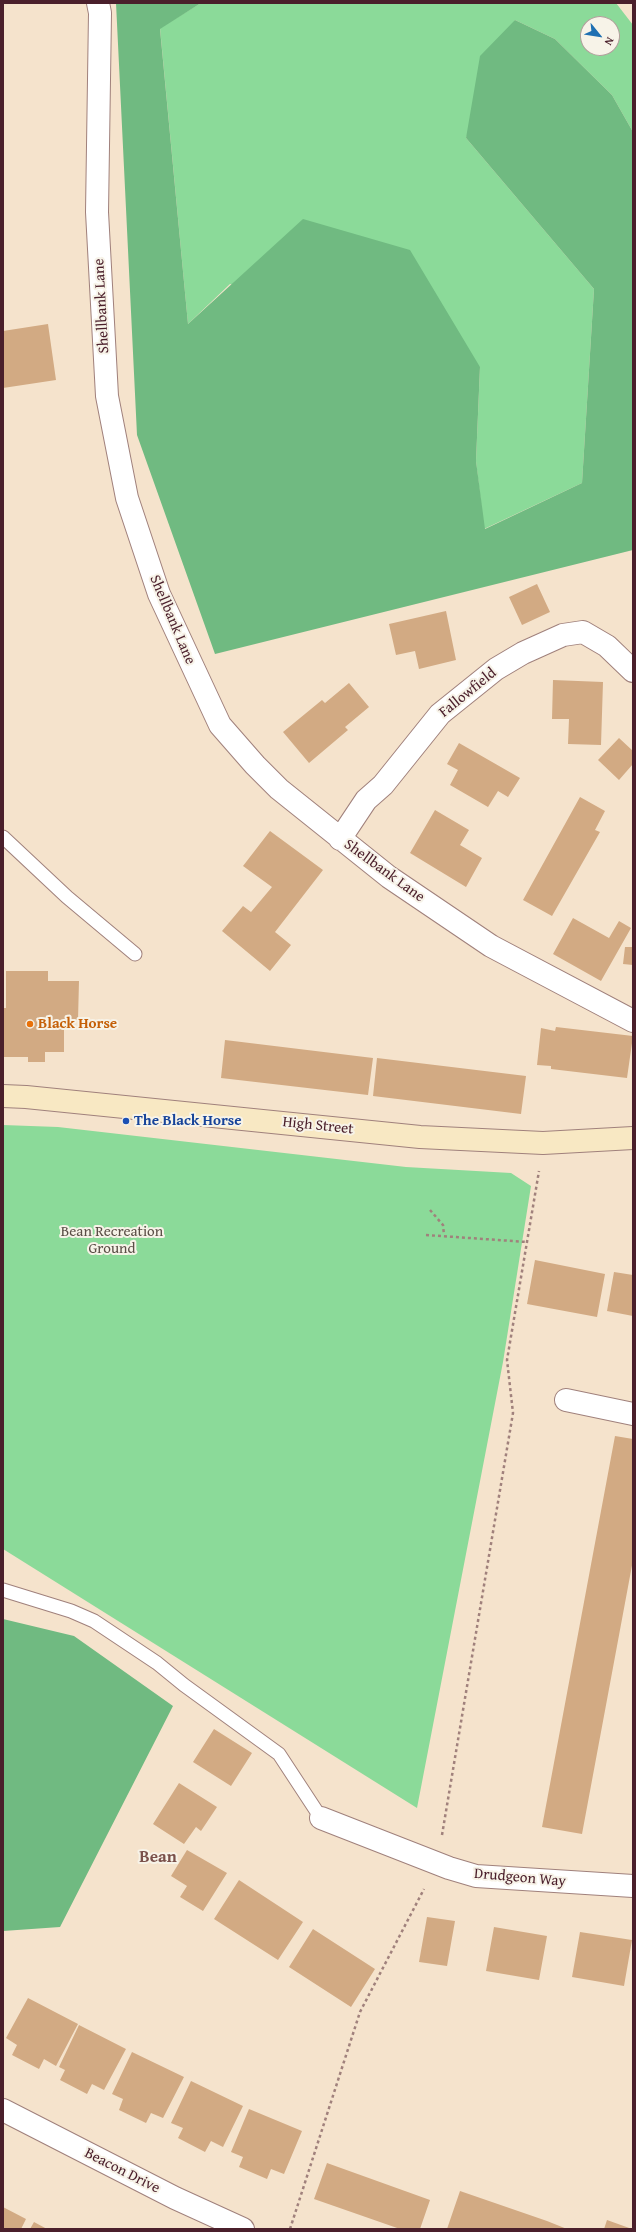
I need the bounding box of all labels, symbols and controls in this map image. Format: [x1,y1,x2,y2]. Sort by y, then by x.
north arrow [580,16,620,56]
text: N [601,34,618,49]
street label: Shellbank Lane [91,258,113,354]
street label: Shellbank Lane [145,573,199,667]
street label: Fallowfield [436,664,500,722]
street label: Shellbank Lane [340,836,428,906]
place label: Black Horse [38,1015,117,1033]
marker: Black Horse [25,1019,35,1029]
place label: The Black Horse [134,1112,242,1130]
street label: High Street [282,1113,354,1139]
marker: The Black Horse [121,1116,131,1126]
park label: Bean Recreation Ground [61,1223,163,1258]
district label: Bean [139,1848,177,1868]
street label: Drudgeon Way [473,1865,567,1891]
street label: Beacon Drive [81,2144,163,2198]

